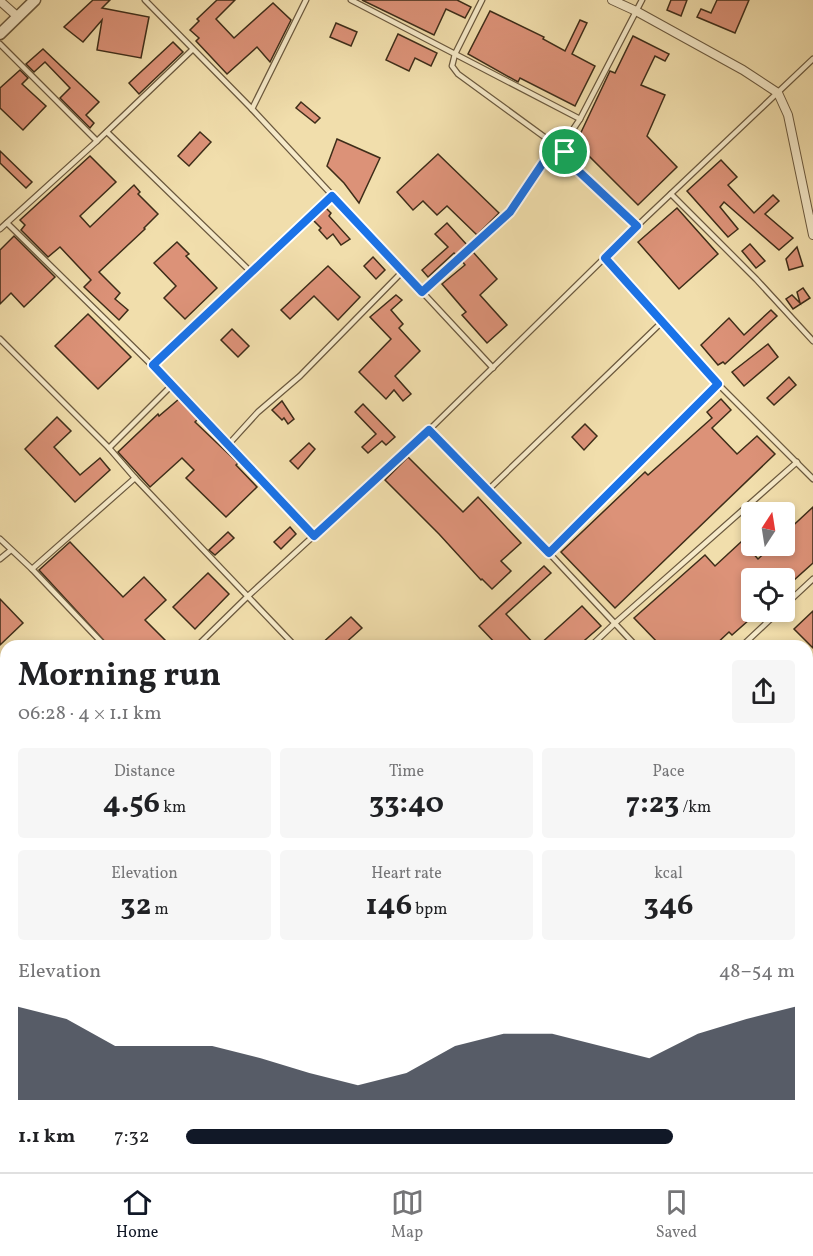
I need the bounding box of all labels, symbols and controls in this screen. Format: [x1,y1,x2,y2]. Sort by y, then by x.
pin [539,126,590,177]
icon: arrive [548,135,581,168]
north arrow [741,502,795,556]
map controls [741,502,795,622]
button: locate [741,568,795,622]
text: Morning run [18,654,221,700]
button: share [732,660,795,723]
text: 06:28 · 4 × 1.1 km [18,700,162,728]
text: Distance [114,761,175,783]
text: Time [389,761,424,783]
text: Pace [652,761,685,783]
text: 4.56 [103,783,160,825]
text: 33:40 [369,783,444,825]
text: 7:23 [626,783,679,825]
text: km [160,797,186,819]
text: /km [679,797,711,819]
text: Elevation [111,863,178,885]
text: Heart rate [371,863,442,885]
text: kcal [654,863,683,885]
text: 32 [120,885,151,927]
text: 146 [366,885,412,927]
text: 346 [644,885,693,927]
text: m [151,899,169,921]
text: bpm [412,899,447,921]
text: Elevation [18,958,101,986]
text: 48–54 m [719,958,795,986]
text: 1.1 km [18,1123,75,1151]
text: 7:32 [114,1123,149,1151]
tab: Home [116,1186,158,1244]
tab: Map [391,1186,424,1244]
tab: Saved [656,1186,697,1244]

